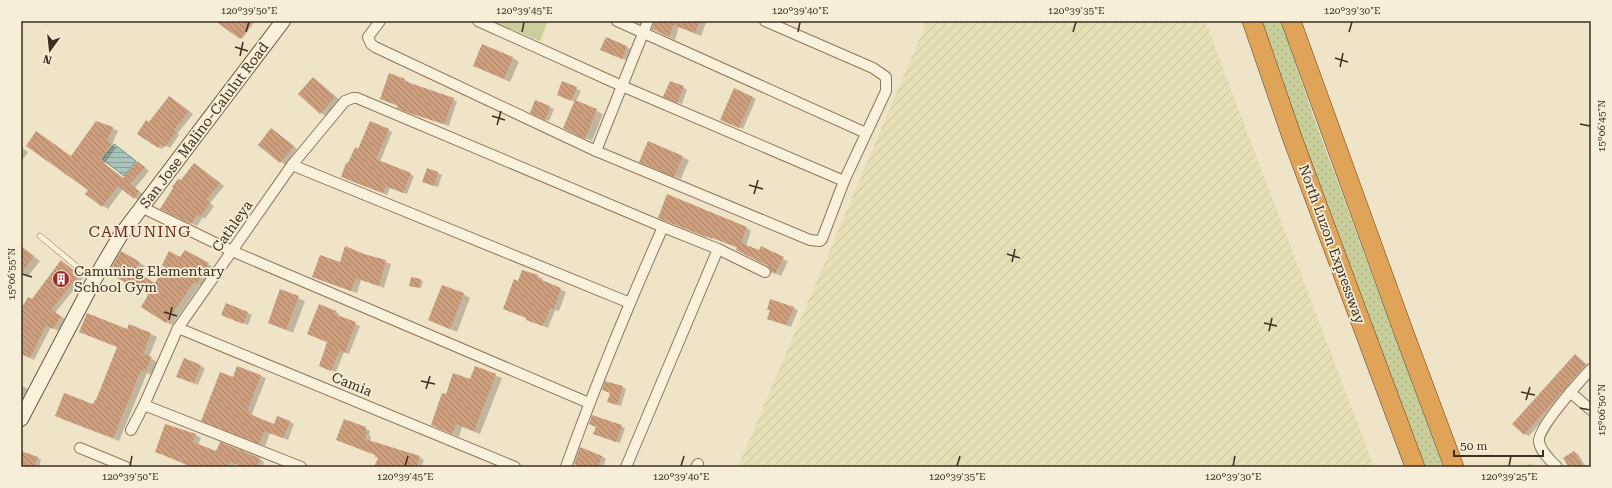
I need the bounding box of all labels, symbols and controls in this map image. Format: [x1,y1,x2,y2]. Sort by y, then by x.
text: 120°39'50"E [221,5,277,16]
text: 120°39'45"E [496,5,552,16]
text: 120°39'40"E [772,5,828,16]
text: 120°39'35"E [1048,5,1104,16]
text: 120°39'30"E [1324,5,1380,16]
north arrow [30,30,70,70]
street label: San Jose Malino-Calulut Road [136,39,272,211]
text: N [41,52,53,67]
text: 15°06'45"N [1596,100,1607,152]
street label: North Luzon Expressway [1296,162,1369,326]
street label: Cathleya [209,197,256,255]
district label: CAMUNING [89,222,191,241]
text: 15°06'55"N [6,248,17,300]
place label: Camuning Elementary School Gym [74,263,225,295]
building icon: Camuning Elementary School Gym [51,269,71,289]
street label: Camia [329,369,375,400]
text: 15°06'50"N [1596,384,1607,436]
scale bar [1454,432,1543,458]
text: 50 m [1460,439,1487,453]
text: 120°39'50"E [102,471,158,482]
text: 120°39'45"E [377,471,433,482]
text: 120°39'40"E [653,471,709,482]
text: 120°39'35"E [929,471,985,482]
text: 120°39'30"E [1205,471,1261,482]
text: 120°39'25"E [1481,471,1537,482]

